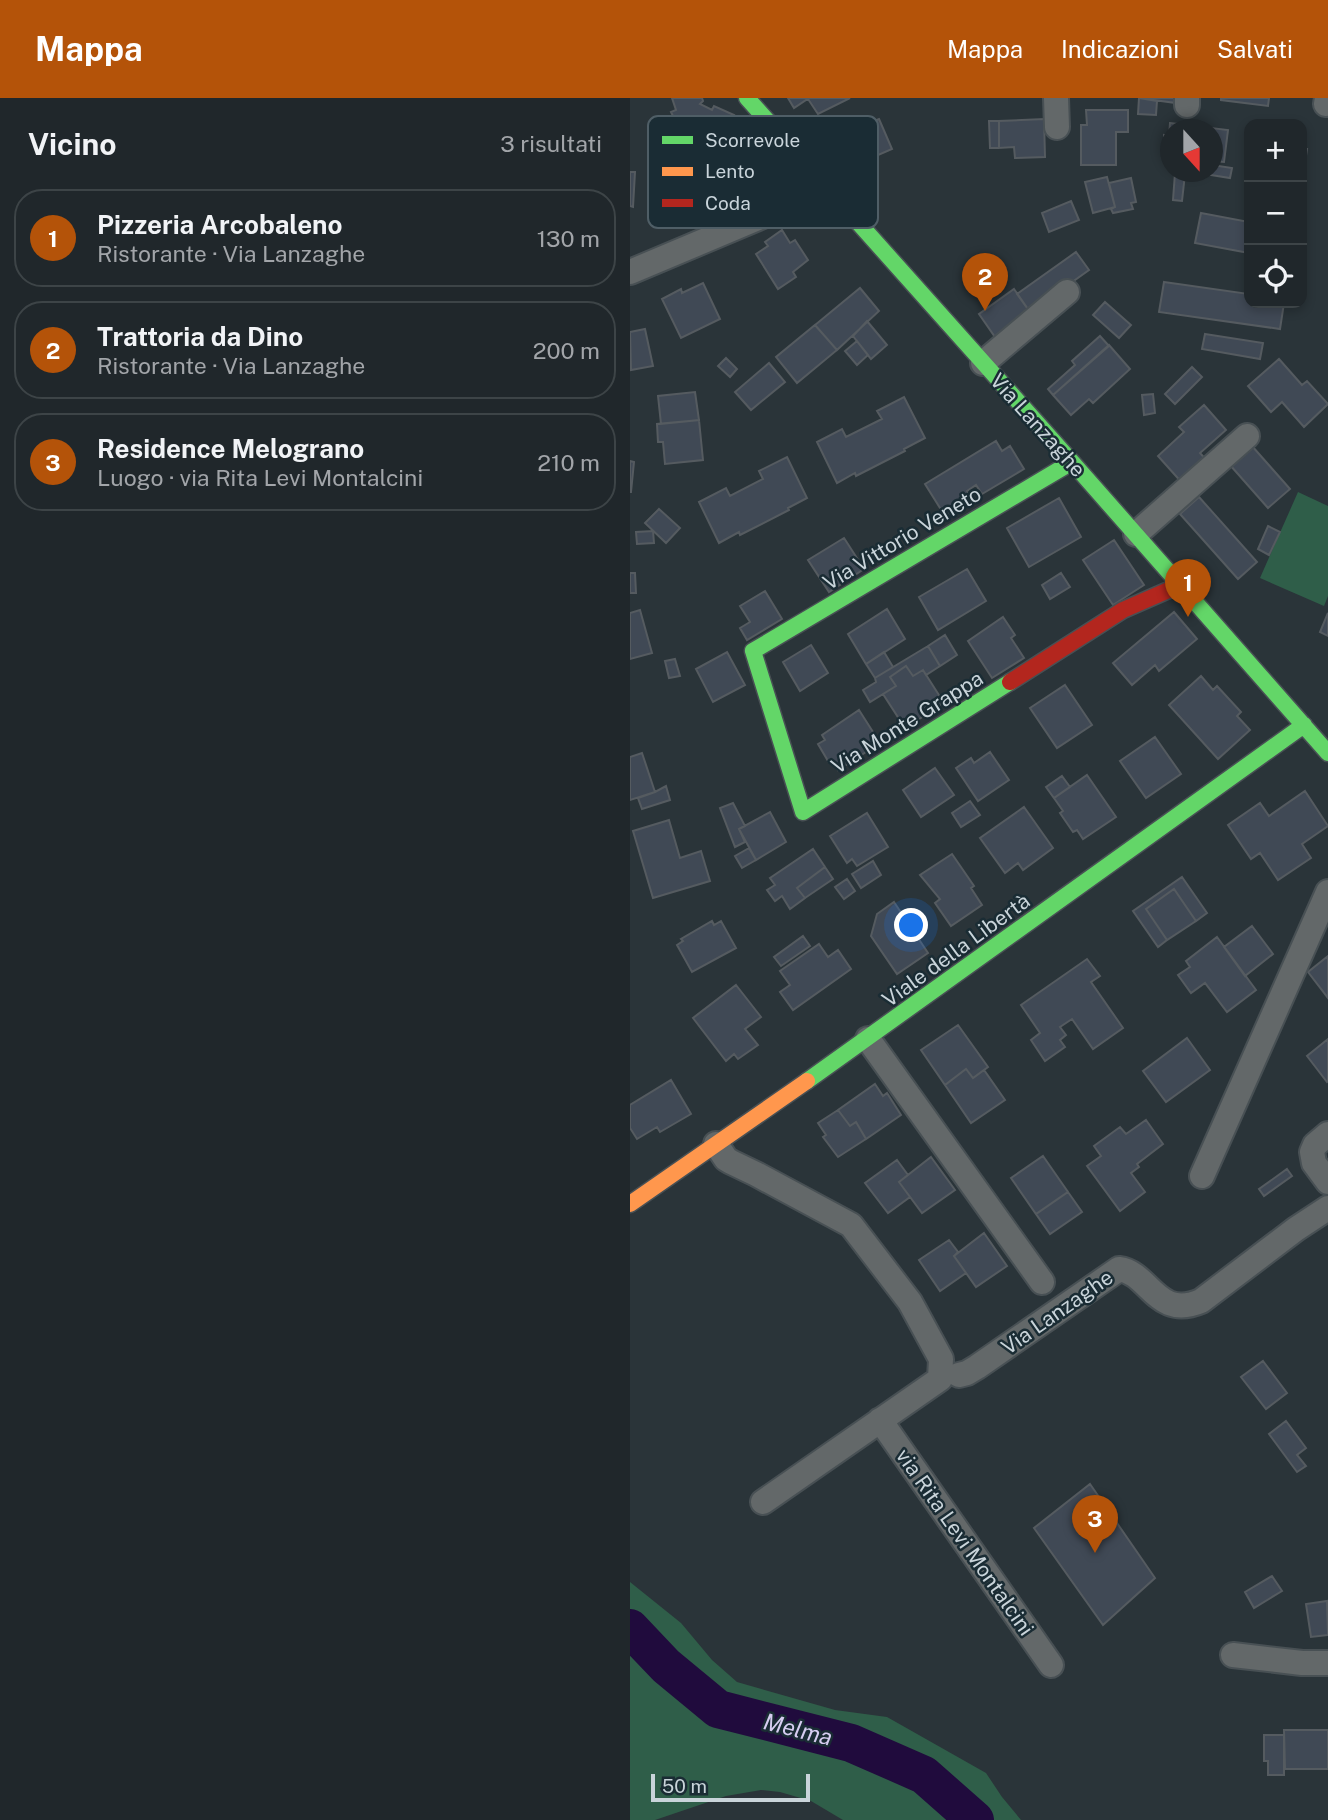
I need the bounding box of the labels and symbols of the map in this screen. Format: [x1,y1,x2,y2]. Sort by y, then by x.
legend [648,116,878,228]
north arrow [1160,119,1223,182]
text: Scorrevole [705,129,800,151]
text: Lento [705,160,755,182]
text: Coda [705,192,751,214]
pin: 2 [962,253,1008,311]
street label: Via Lanzaghe [985,368,1091,482]
street label: Via Vittorio Veneto [818,481,986,595]
pin: 1 [1165,559,1211,617]
street label: Via Monte Grappa [827,665,987,779]
street label: Viale della Libertà [877,888,1035,1012]
your location [894,908,928,942]
street label: Via Lanzaghe [996,1264,1118,1360]
street label: via Rita Levi Montalcini [891,1444,1039,1640]
pin: 3 [1072,1495,1118,1553]
water label: Melma [761,1707,835,1751]
scale bar [651,1771,810,1803]

